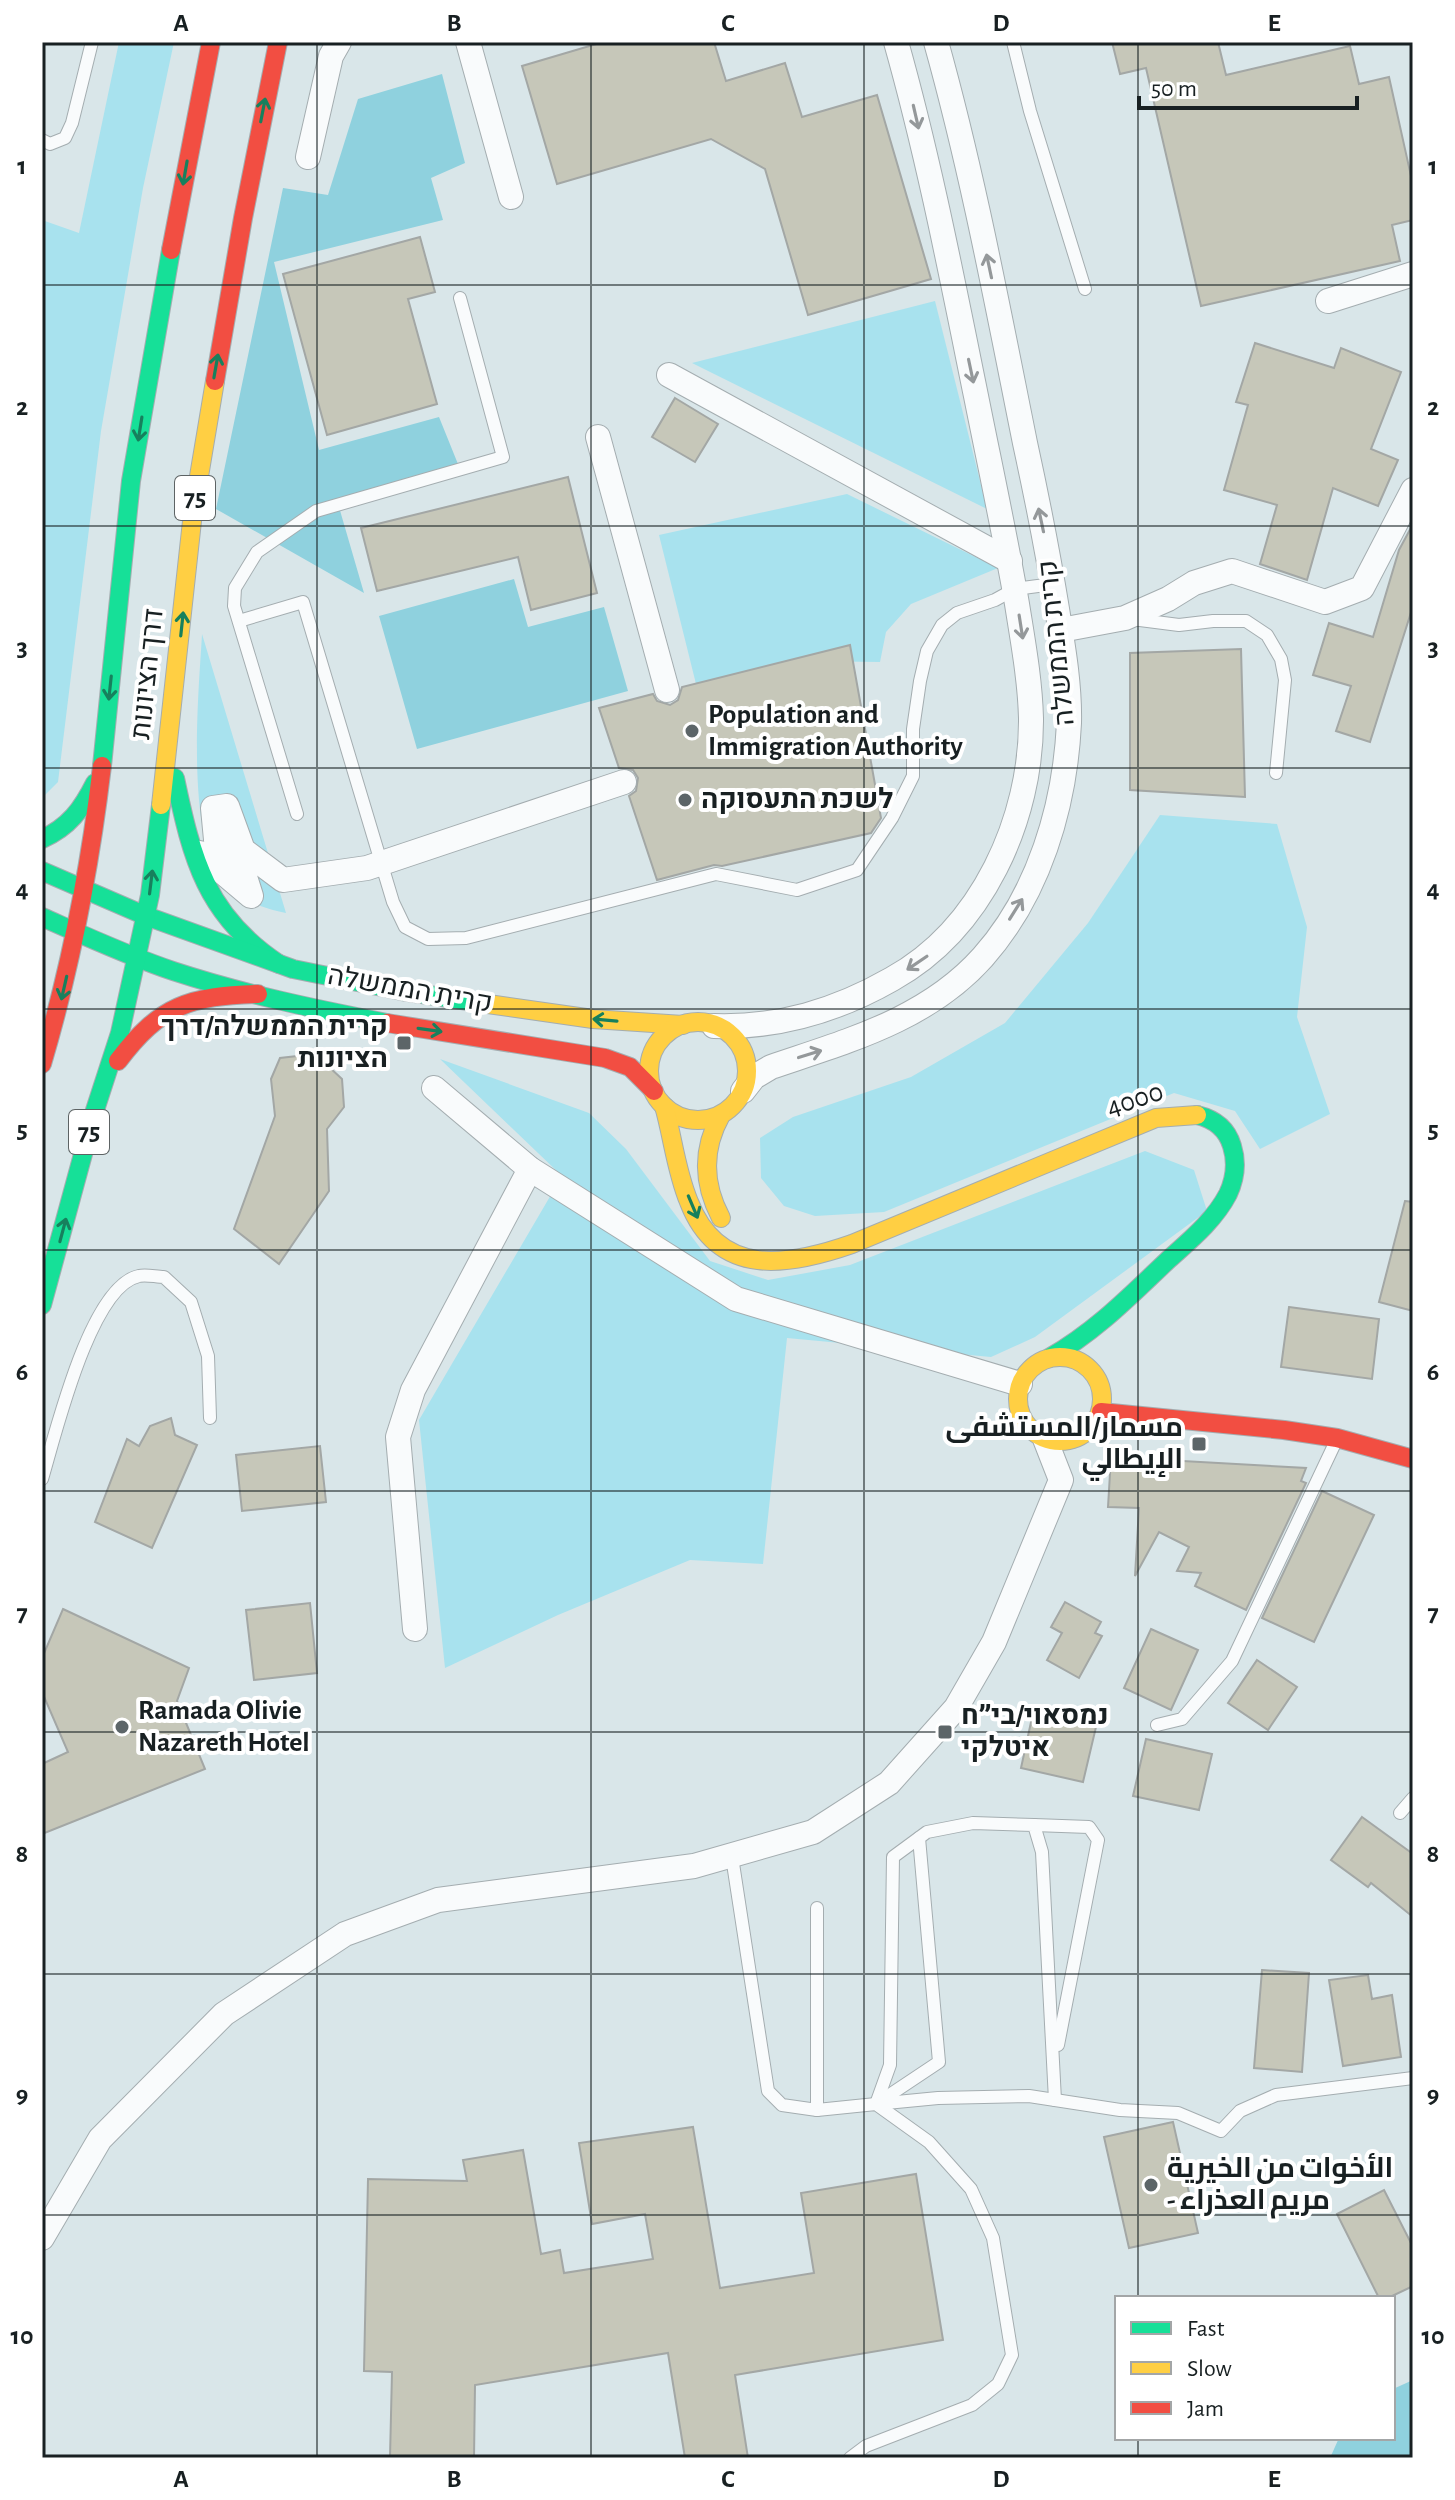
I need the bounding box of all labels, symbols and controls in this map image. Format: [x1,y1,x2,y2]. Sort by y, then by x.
text: A [173,10,189,36]
text: B [446,10,462,36]
text: C [721,10,735,36]
text: D [992,10,1010,36]
text: E [1267,10,1281,36]
scale bar [1139,60,1357,110]
text: 50 m [1151,77,1197,101]
one-way arrow [256,98,271,123]
one-way arrow [910,104,925,130]
text: 1 [17,153,27,179]
text: 1 [1428,153,1438,179]
one-way arrow [176,160,191,186]
one-way arrow [980,254,995,279]
one-way arrow [210,354,225,379]
one-way arrow [964,358,979,384]
text: 2 [16,394,28,420]
text: 2 [1427,394,1439,420]
one-way arrow [131,416,146,442]
road number: 75 [175,476,215,520]
one-way arrow [1033,508,1048,534]
street label: קרית הממשלה [1034,559,1080,727]
street label: דרך הציונות [127,607,169,741]
one-way arrow [175,611,190,637]
one-way arrow [1014,613,1029,639]
text: 3 [16,635,28,661]
text: 3 [1427,635,1439,661]
one-way arrow [102,674,117,701]
place label: Population and Immigration Authority [708,701,963,761]
marker: Population and Immigration Authority [683,722,701,740]
place label: לשכת התעסוקה [701,786,893,814]
marker: לשכת התעסוקה [676,791,694,809]
one-way arrow [144,869,159,896]
text: 4 [15,876,29,902]
text: 4 [1426,876,1440,902]
one-way arrow [1009,898,1025,921]
one-way arrow [907,955,929,971]
street label: קרית הממשלה [325,962,495,1018]
one-way arrow [56,975,71,1001]
one-way arrow [592,1012,619,1027]
place label: קרית הממשלה/דרך הציונות [161,1013,388,1073]
one-way arrow [417,1023,442,1038]
marker: קרית הממשלה/דרך הציונות [395,1034,413,1052]
one-way arrow [796,1046,822,1061]
street label: 4000 [1103,1078,1167,1122]
road number: 75 [69,1110,109,1154]
text: 5 [16,1117,28,1143]
text: 5 [1427,1117,1439,1143]
one-way arrow [686,1194,701,1219]
one-way arrow [56,1217,71,1243]
text: 6 [16,1359,28,1385]
text: 6 [1427,1359,1439,1385]
place label: مسمار/المستشفى الإيطالي [946,1412,1183,1481]
marker: مسمار/المستشفى الإيطالي [1190,1435,1208,1453]
text: 7 [16,1600,28,1626]
text: 7 [1427,1600,1439,1626]
place label: Ramada Olivie Nazareth Hotel [138,1697,310,1757]
place label: נמסאוי/בי״ח איטלקי [961,1702,1109,1762]
marker: Ramada Olivie Nazareth Hotel [113,1718,131,1736]
marker: נמסאוי/בי״ח איטלקי [936,1723,954,1741]
text: 8 [16,1841,28,1867]
text: 8 [1427,1841,1439,1867]
text: 9 [16,2082,28,2108]
text: 9 [1427,2082,1439,2108]
place label: الأخوات من الخيرية - مريم العذراء [1167,2152,1393,2219]
marker: الأخوات من الخيرية - مريم العذراء [1142,2176,1160,2194]
legend [1115,2296,1395,2440]
text: Fast [1187,2317,1225,2341]
text: 10 [11,2323,33,2349]
text: 10 [1422,2323,1444,2349]
text: Slow [1187,2357,1232,2381]
text: Jam [1187,2397,1224,2421]
text: A [173,2466,189,2492]
text: B [446,2466,462,2492]
text: C [721,2466,735,2492]
text: D [992,2466,1010,2492]
text: E [1267,2466,1281,2492]

